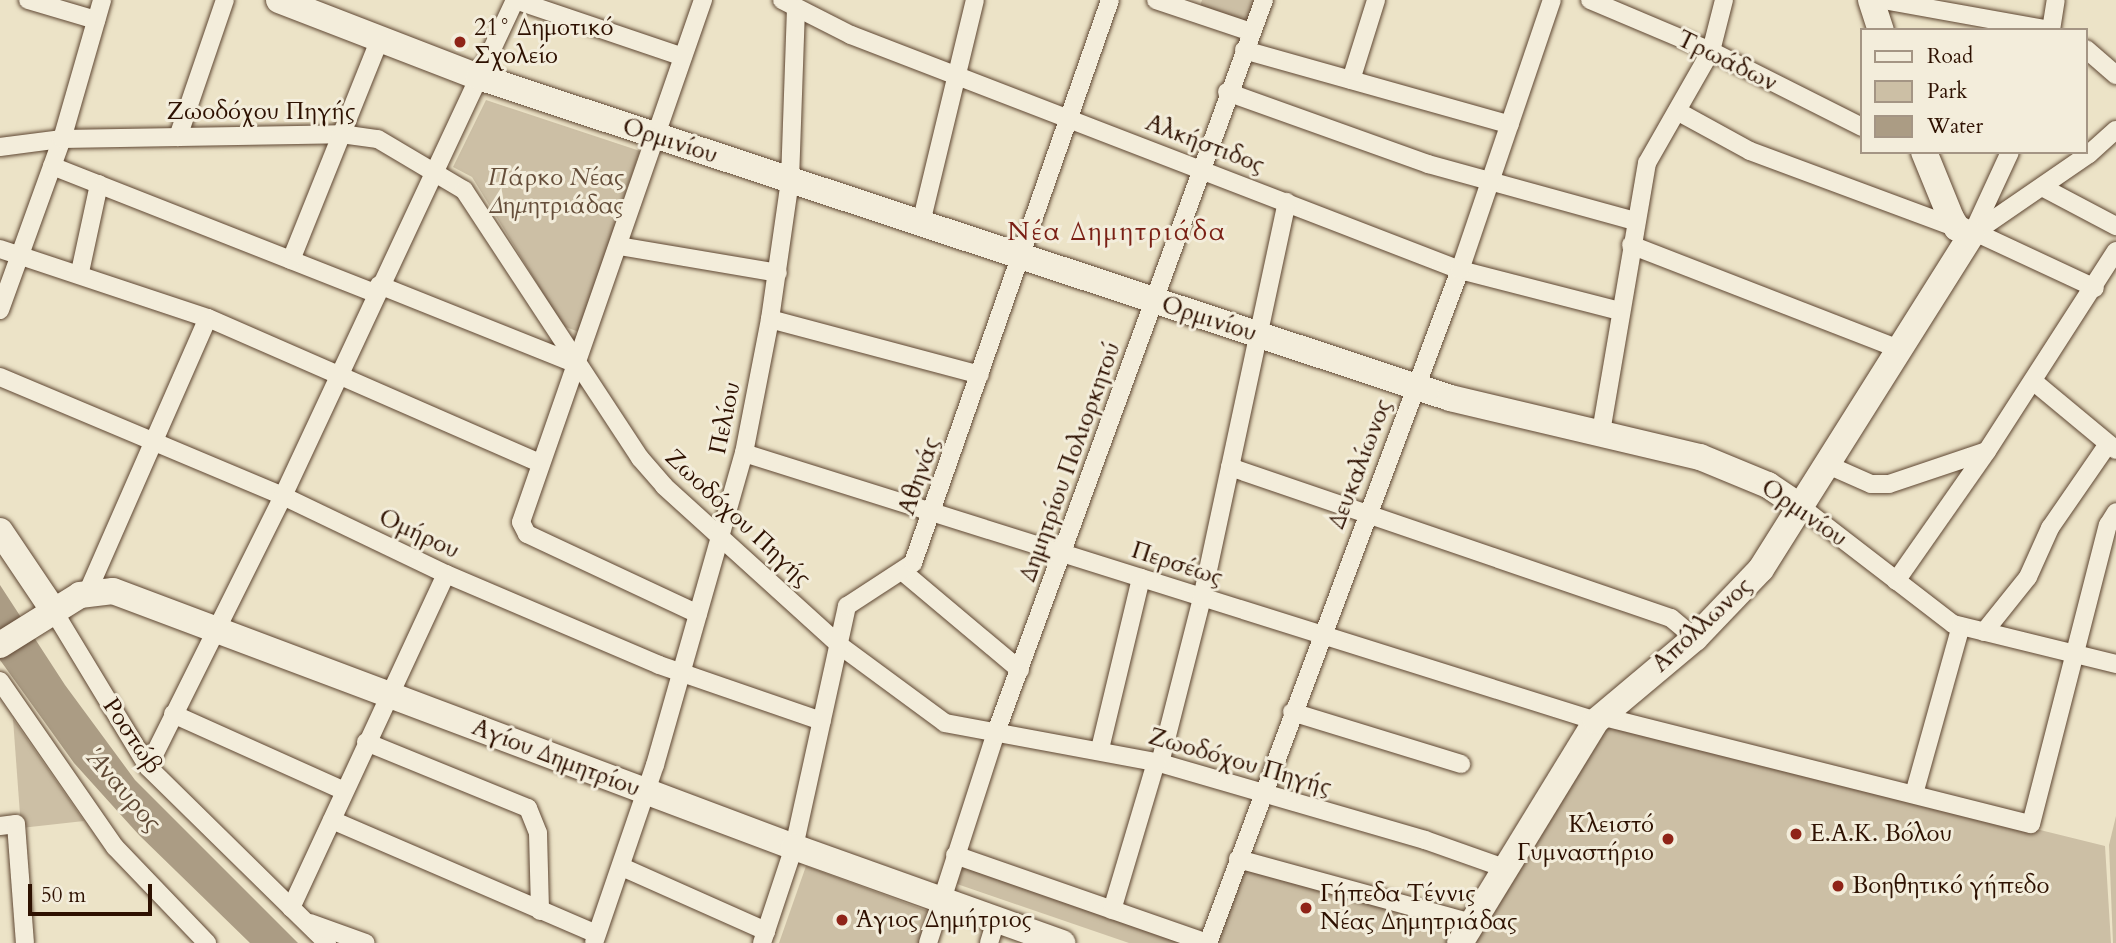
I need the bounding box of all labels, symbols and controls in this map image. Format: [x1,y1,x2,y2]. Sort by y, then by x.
place label: 21° Δημοτικό Σχολείο [474,14,613,70]
street label: Τρωάδων [1672,24,1782,98]
legend [1860,28,2088,154]
marker: 21° Δημοτικό Σχολείο [452,34,468,50]
text: Road [1927,42,1973,71]
text: Park [1927,77,1967,106]
street label: Ζωοδόχου Πηγής [167,98,355,126]
street label: Αλκήστιδος [1142,108,1268,180]
street label: Ορμινίου [619,112,721,170]
text: Water [1927,112,1983,141]
park label: Πάρκο Νέας Δημητριάδας [488,164,624,220]
district label: Νέα Δημητριάδα [1009,216,1225,248]
street label: Ορμινίου [1158,290,1260,348]
street label: Δημητρίου Πολιορκητού [1013,338,1127,586]
street label: Πελίου [703,379,747,457]
street label: Δευκαλίωνος [1322,395,1398,533]
street label: Αθηνάς [892,433,946,519]
street label: Ζωοδόχου Πηγής [659,443,817,593]
street label: Ορμινίου [1755,473,1853,553]
street label: Ομήρου [374,503,464,565]
street label: Περσέως [1128,536,1226,592]
street label: Απόλλωνος [1646,572,1758,678]
street label: Ροστώβ [96,693,168,779]
street label: Αγίου Δημητρίου [468,713,644,803]
street label: Ζωοδόχου Πηγής [1145,722,1335,802]
water label: Άναυρος [80,742,168,838]
place label: Κλειστό Γυμναστήριο [1517,811,1654,867]
place label: Ε.Α.Κ. Βόλου [1810,820,1952,848]
marker: Ε.Α.Κ. Βόλου [1788,826,1804,842]
marker: Κλειστό Γυμναστήριο [1660,831,1676,847]
scale bar [32,870,156,914]
place label: Βοηθητικό γήπεδο [1852,872,2049,900]
marker: Βοηθητικό γήπεδο [1830,878,1846,894]
place label: Γήπεδα Τέννις Νέας Δημητριάδας [1320,880,1517,936]
text: 50 m [41,881,86,910]
marker: Γήπεδα Τέννις Νέας Δημητριάδας [1298,900,1314,916]
place label: Άγιος Δημήτριος [856,906,1032,934]
marker: Άγιος Δημήτριος [834,912,850,928]

